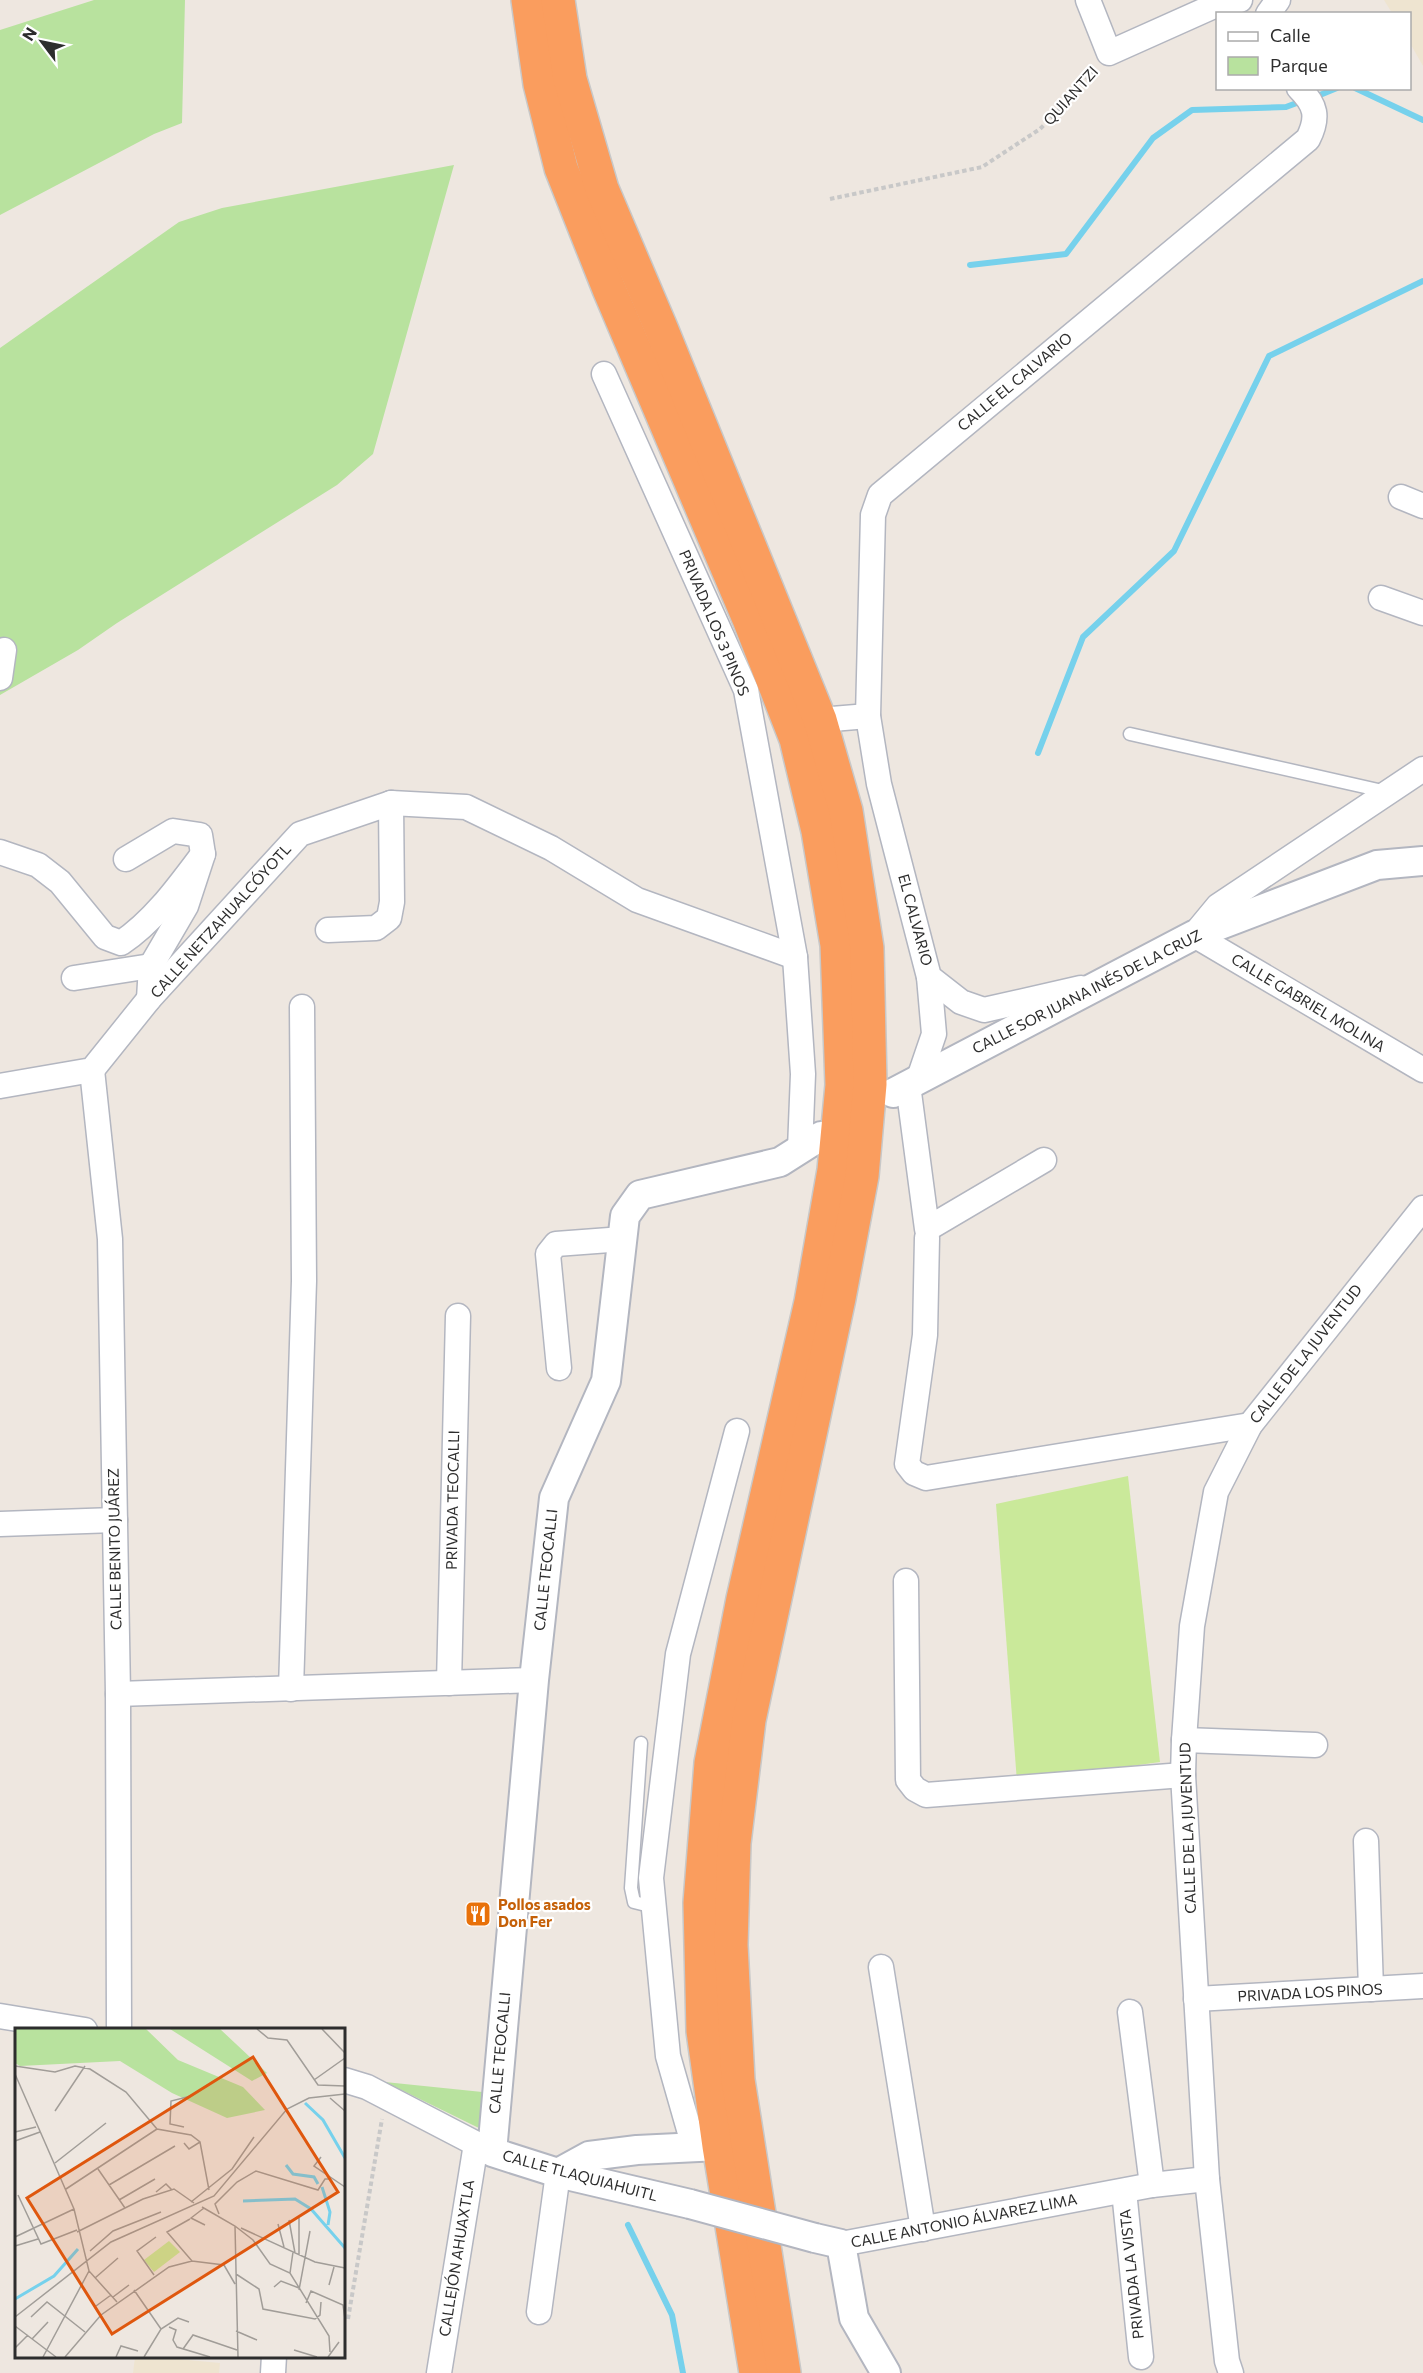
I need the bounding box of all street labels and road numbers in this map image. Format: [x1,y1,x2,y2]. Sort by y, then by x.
street label: QUIANTZI [1039,62,1101,128]
street label: CALLE EL CALVARIO [953,328,1075,434]
street label: PRIVADA LOS 3 PINOS [676,547,754,698]
street label: CALLE NETZAHUALCÓYOTL [145,839,295,1001]
street label: EL CALVARIO [895,872,937,968]
street label: CALLE SOR JUANA INÉS DE LA CRUZ [968,924,1204,1057]
street label: CALLE GABRIEL MOLINA [1228,949,1389,1055]
street label: CALLE DE LA JUVENTUD [1245,1280,1365,1427]
street label: PRIVADA TEOCALLI [442,1430,462,1570]
street label: CALLE BENITO JUÁREZ [103,1468,124,1630]
street label: CALLE TEOCALLI [530,1508,560,1632]
street label: CALLE DE LA JUVENTUD [1175,1742,1199,1914]
street label: PRIVADA LOS PINOS [1237,1979,1383,2005]
street label: CALLE TEOCALLI [485,1991,513,2115]
street label: CALLE TLAQUIAHUITL [501,2146,660,2205]
street label: CALLEJÓN AHUAXTLA [434,2178,477,2338]
street label: CALLE ANTONIO ÁLVAREZ LIMA [849,2188,1078,2251]
street label: PRIVADA LA VISTA [1115,2208,1147,2340]

